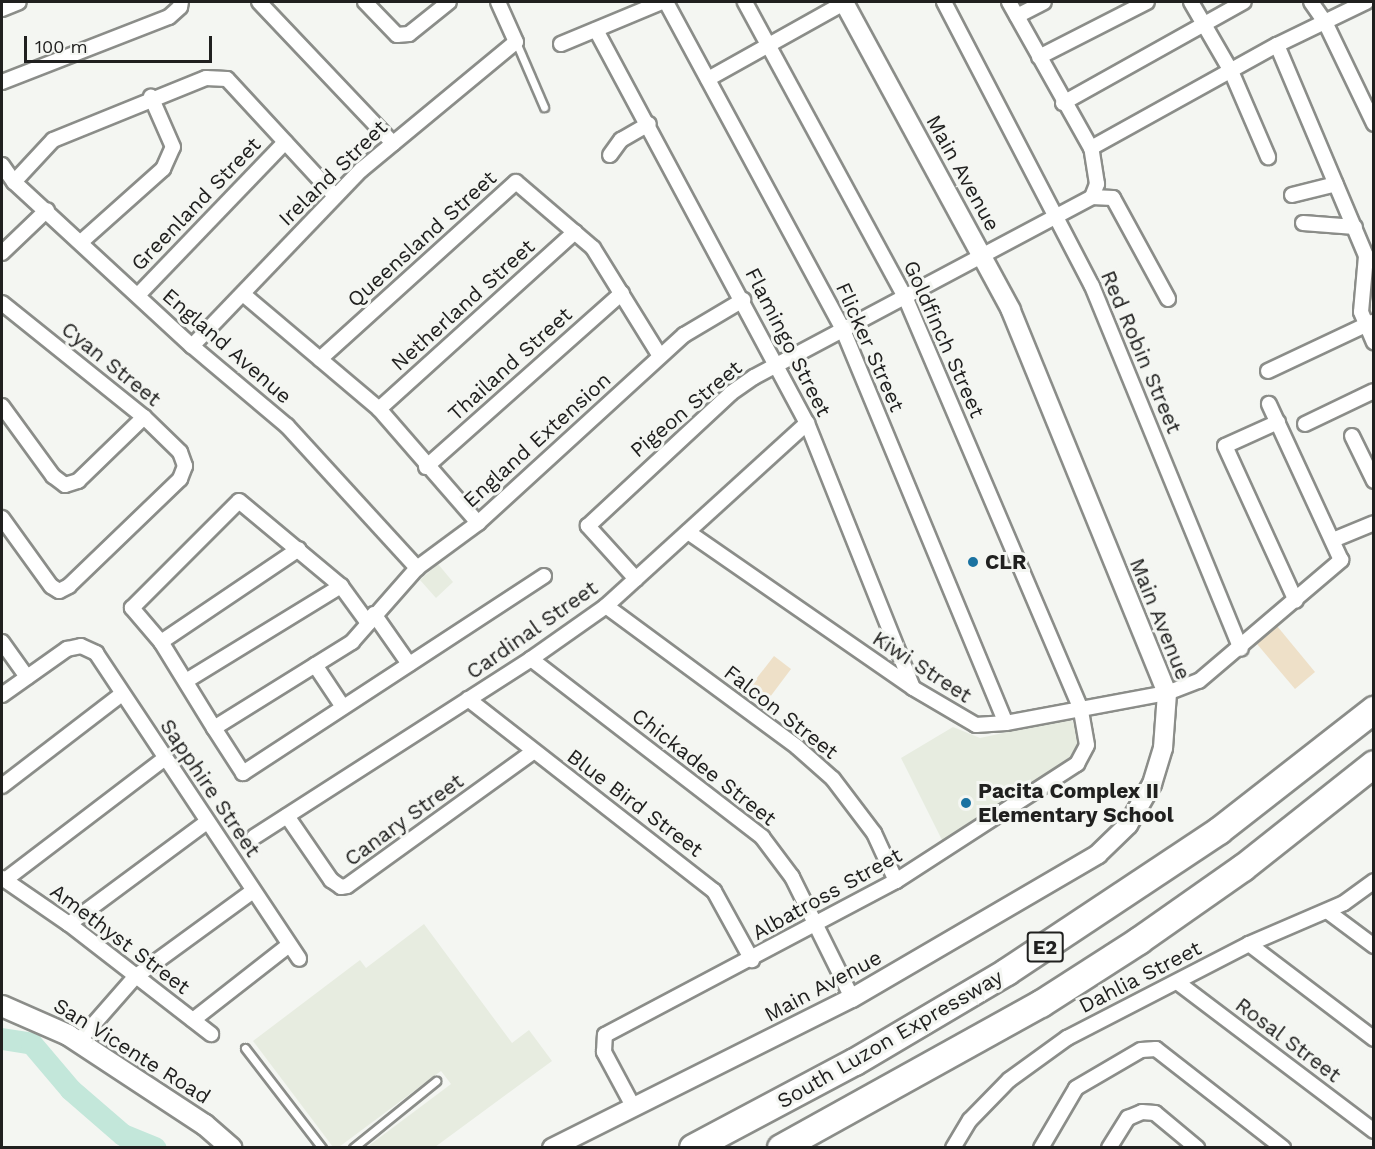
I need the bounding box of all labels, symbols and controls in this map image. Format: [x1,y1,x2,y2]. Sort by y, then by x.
scale bar [27,24,214,62]
text: 100 m [35,36,88,57]
street label: Main Avenue [921,110,1005,236]
street label: Ireland Street [273,115,393,231]
street label: Greenland Street [126,132,266,276]
street label: Queensland Street [342,165,502,313]
street label: Netherland Street [386,234,540,376]
street label: Goldfinch Street [898,257,990,421]
street label: Flamingo Street [740,263,836,421]
street label: Red Robin Street [1095,267,1187,437]
street label: Flicker Street [830,278,910,416]
street label: England Avenue [157,283,297,409]
street label: Thailand Street [443,302,577,426]
street label: Cyan Street [56,316,166,412]
street label: Pigeon Street [625,355,747,463]
street label: England Extension [458,367,616,513]
place label: CLR [985,549,1026,575]
street label: Main Avenue [1124,554,1196,684]
marker: CLR [966,555,980,569]
street label: Cardinal Street [461,575,603,685]
street label: Kiwi Street [868,626,976,708]
street label: Falcon Street [719,660,843,764]
street label: Chickadee Street [627,703,781,831]
street label: Sapphire Street [155,714,265,862]
street label: Blue Bird Street [562,744,708,862]
street label: Canary Street [340,768,468,872]
place label: Pacita Complex II Elementary School [978,778,1174,828]
marker: Pacita Complex II Elementary School [959,796,973,810]
street label: Albatross Street [748,842,906,946]
street label: Amethyst Street [45,878,195,1000]
road number: E2 [1026,930,1064,964]
street label: Dahlia Street [1074,935,1206,1019]
street label: Main Avenue [760,944,886,1028]
street label: South Luzon Expressway [773,964,1007,1114]
street label: San Vicente Road [49,992,215,1110]
street label: Rosal Street [1230,992,1346,1088]

